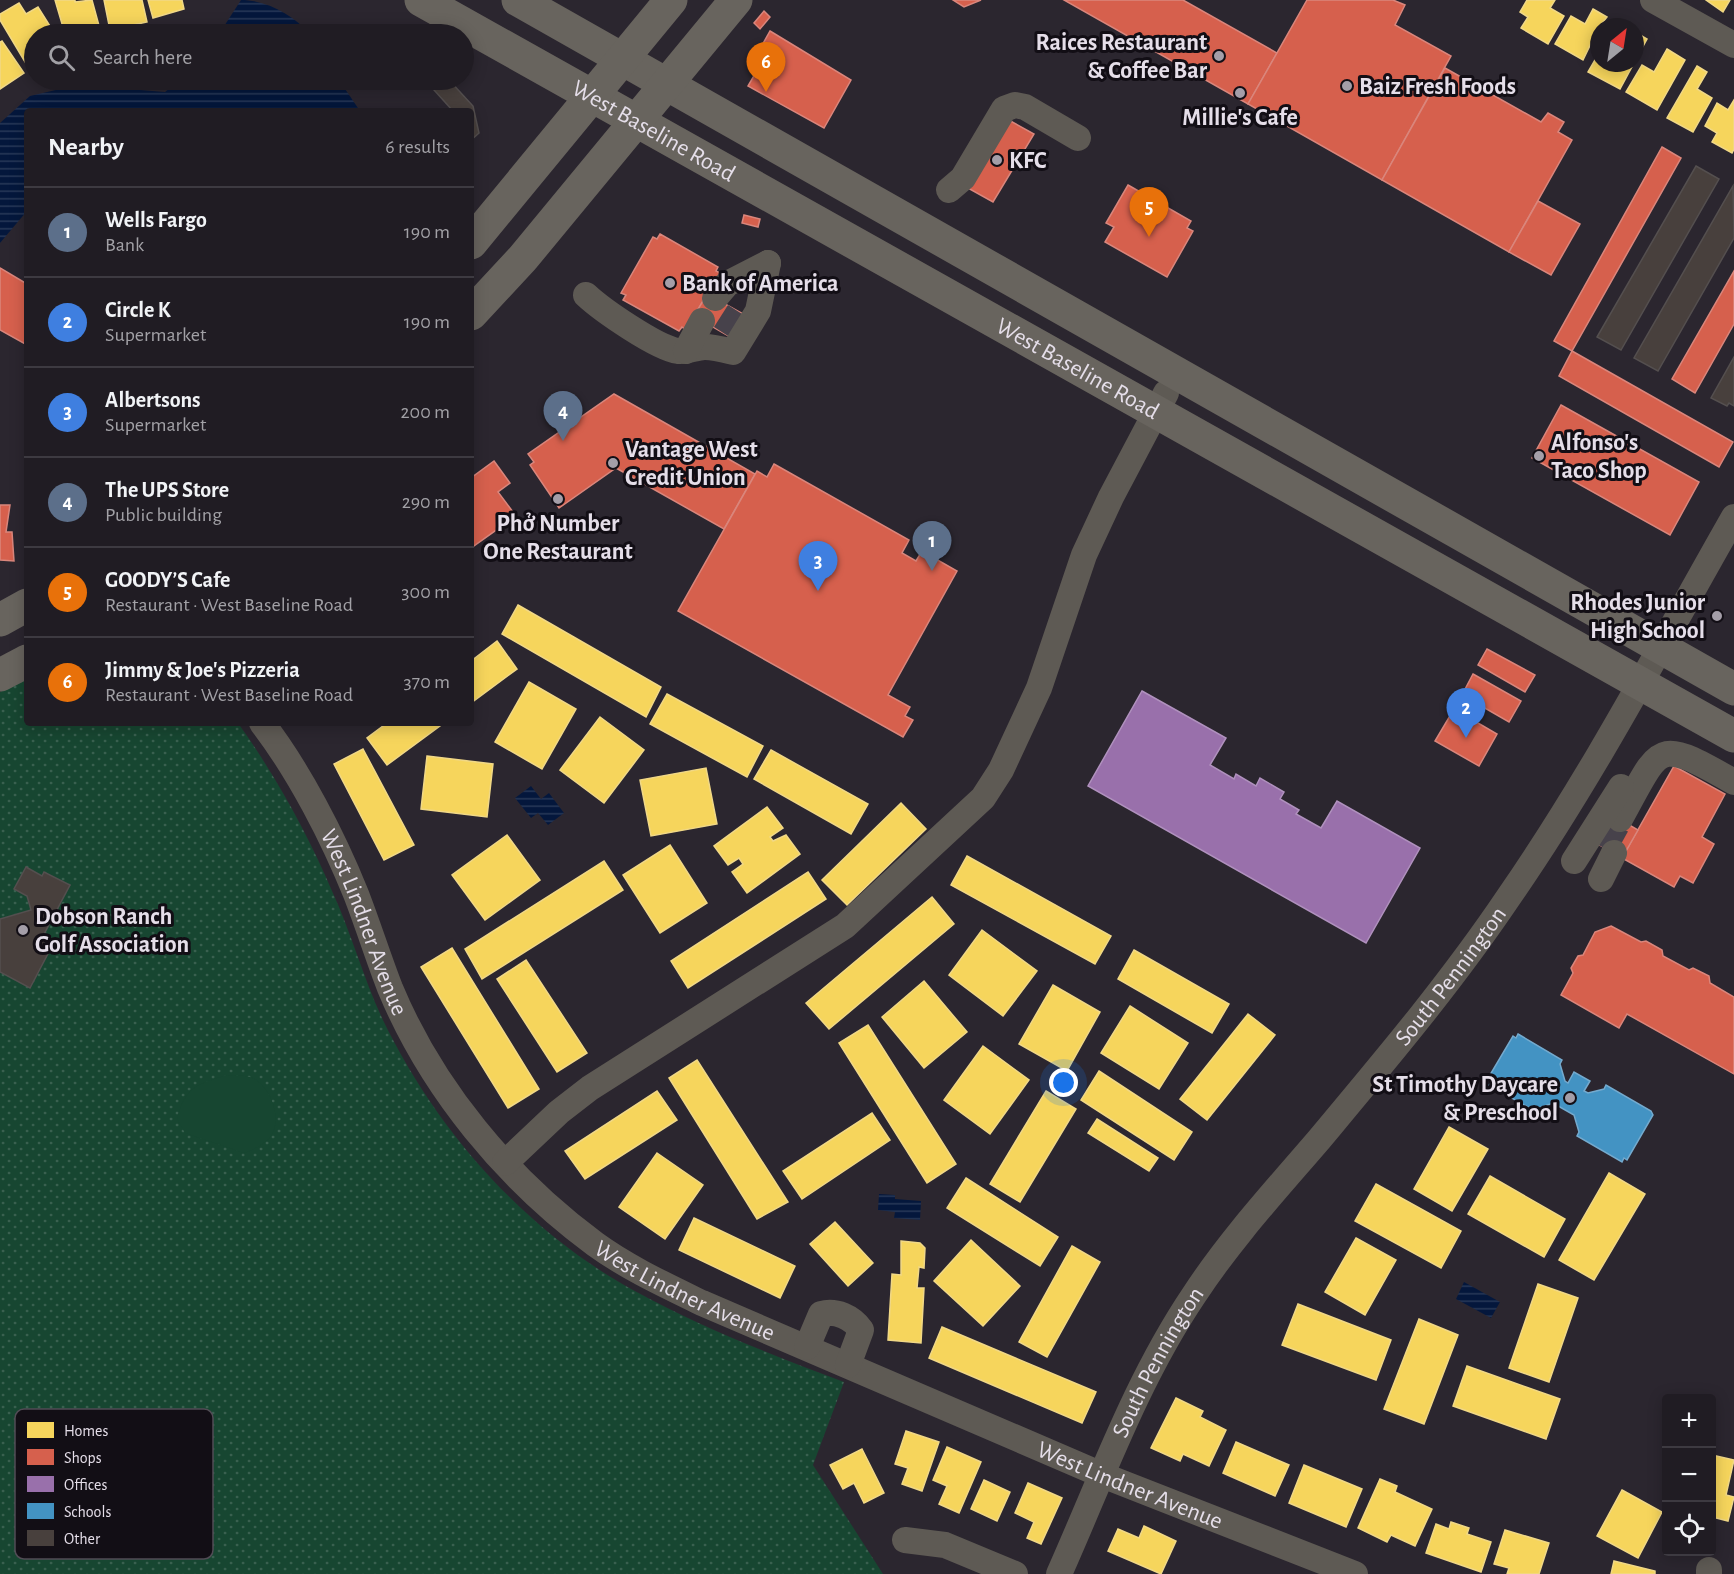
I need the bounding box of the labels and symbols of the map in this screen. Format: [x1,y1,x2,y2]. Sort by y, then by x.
north arrow [1590,18,1644,72]
place label: Raices Restaurant & Coffee Bar [1036,31,1208,83]
pin: 6 [746,42,786,92]
marker: Raices Restaurant & Coffee Bar [1212,49,1226,63]
place label: Baiz Fresh Foods [1359,75,1516,99]
street label: West Baseline Road [568,76,739,187]
marker: Baiz Fresh Foods [1340,79,1354,93]
marker: Millie's Cafe [1233,86,1247,100]
place label: Millie's Cafe [1182,106,1298,130]
place label: KFC [1009,149,1047,173]
marker: KFC [990,153,1004,167]
pin: 5 [1130,188,1168,237]
place label: Bank of America [682,272,839,296]
marker: Bank of America [663,276,677,290]
street label: West Baseline Road [992,314,1163,424]
pin: 4 [544,392,582,441]
place label: Alfonso's Taco Shop [1551,431,1647,483]
place label: Vantage West Credit Union [625,438,758,490]
marker: Alfonso's Taco Shop [1532,449,1546,463]
marker: Vantage West Credit Union [606,456,620,470]
marker: Phở Number One Restaurant [551,492,565,506]
place label: Phở Number One Restaurant [483,512,633,564]
pin: 1 [912,522,952,571]
pin: 3 [798,542,838,591]
place label: Rhodes Junior High School [1570,591,1706,643]
marker: Rhodes Junior High School [1710,609,1724,623]
pin: 2 [1446,688,1486,738]
street label: West Lindner Avenue [316,826,411,1019]
street label: South Pennington [1391,903,1511,1051]
place label: Dobson Ranch Golf Association [35,905,189,957]
marker: Dobson Ranch Golf Association [16,923,30,937]
your location [1049,1068,1078,1097]
place label: St Timothy Daycare & Preschool [1372,1073,1558,1125]
marker: St Timothy Daycare & Preschool [1563,1091,1577,1105]
street label: West Lindner Avenue [590,1237,778,1346]
street label: South Pennington [1108,1283,1209,1441]
legend [15,1409,213,1559]
text: Homes [64,1423,108,1439]
street label: West Lindner Avenue [1033,1438,1226,1534]
text: Shops [64,1450,102,1466]
text: Offices [64,1477,107,1493]
text: Schools [64,1504,111,1520]
text: Other [64,1531,101,1547]

